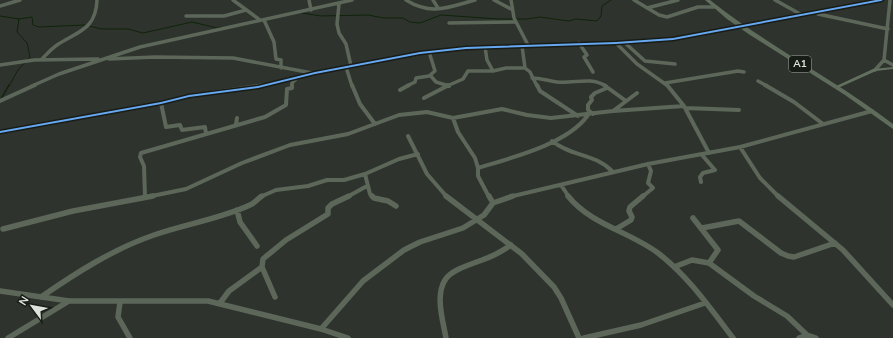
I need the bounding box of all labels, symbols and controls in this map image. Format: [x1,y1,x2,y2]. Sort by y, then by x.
road number: A1 [789,56,811,72]
north arrow [12,286,52,326]
text: N [15,293,32,308]

